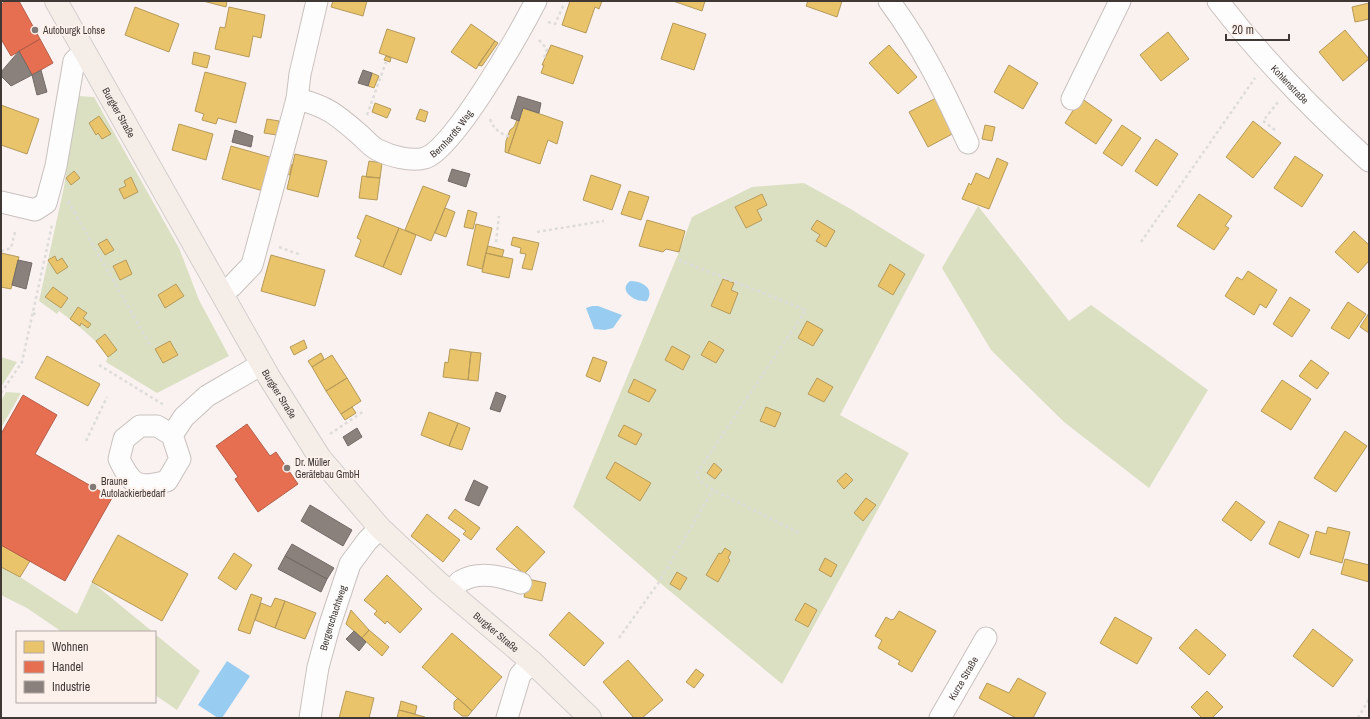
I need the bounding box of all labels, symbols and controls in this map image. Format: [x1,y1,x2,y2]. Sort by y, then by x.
scale bar [1226,16,1289,42]
text: 20 m [1232,22,1254,38]
place label: Autoburgk Lohse [42,24,105,37]
marker: Autoburgk Lohse [30,25,40,35]
street label: Kohlenstraße [1268,62,1312,107]
street label: Burgker Straße [100,85,139,140]
street label: Bernhardts Weg [427,107,475,160]
street label: Burgker Straße [259,367,300,421]
place label: Dr. Müller Gerätebau GmbH [295,456,360,481]
marker: Dr. Müller Gerätebau GmbH [282,463,292,473]
place label: Braune Autolackierbedarf [100,475,166,500]
marker: Braune Autolackierbedarf [88,482,98,492]
street label: Bergerschachtweg [316,583,349,652]
street label: Burgker Straße [471,609,522,655]
legend [16,631,156,703]
text: Wohnen [52,639,88,655]
street label: Kurze Straße [945,654,981,702]
text: Handel [52,659,83,675]
text: Industrie [52,679,90,695]

